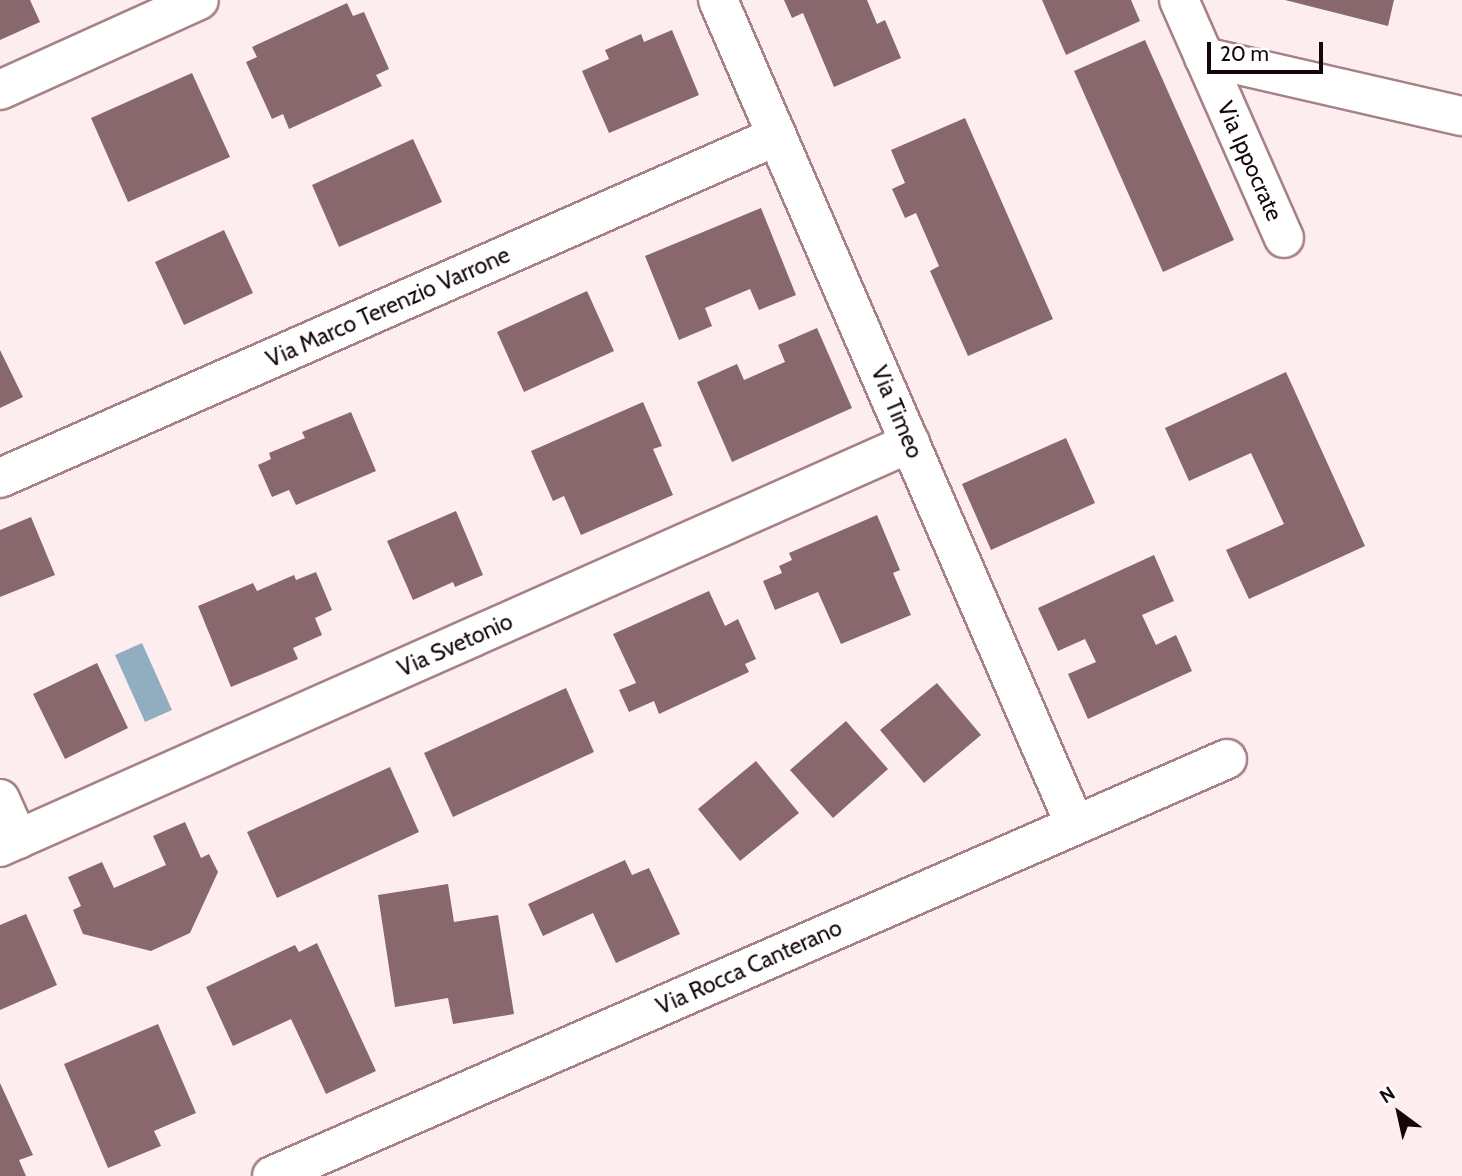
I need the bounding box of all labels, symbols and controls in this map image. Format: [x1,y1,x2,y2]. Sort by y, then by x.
scale bar [1210,28,1326,72]
text: 20 m [1220,41,1269,66]
street label: Via Ippocrate [1211,97,1289,225]
street label: Via Marco Terenzio Varrone [262,241,514,373]
street label: Via Timeo [865,362,929,462]
street label: Via Svetonio [393,607,517,683]
street label: Via Rocca Canterano [652,914,846,1020]
north arrow [1364,1078,1434,1148]
text: N [1375,1082,1399,1108]

